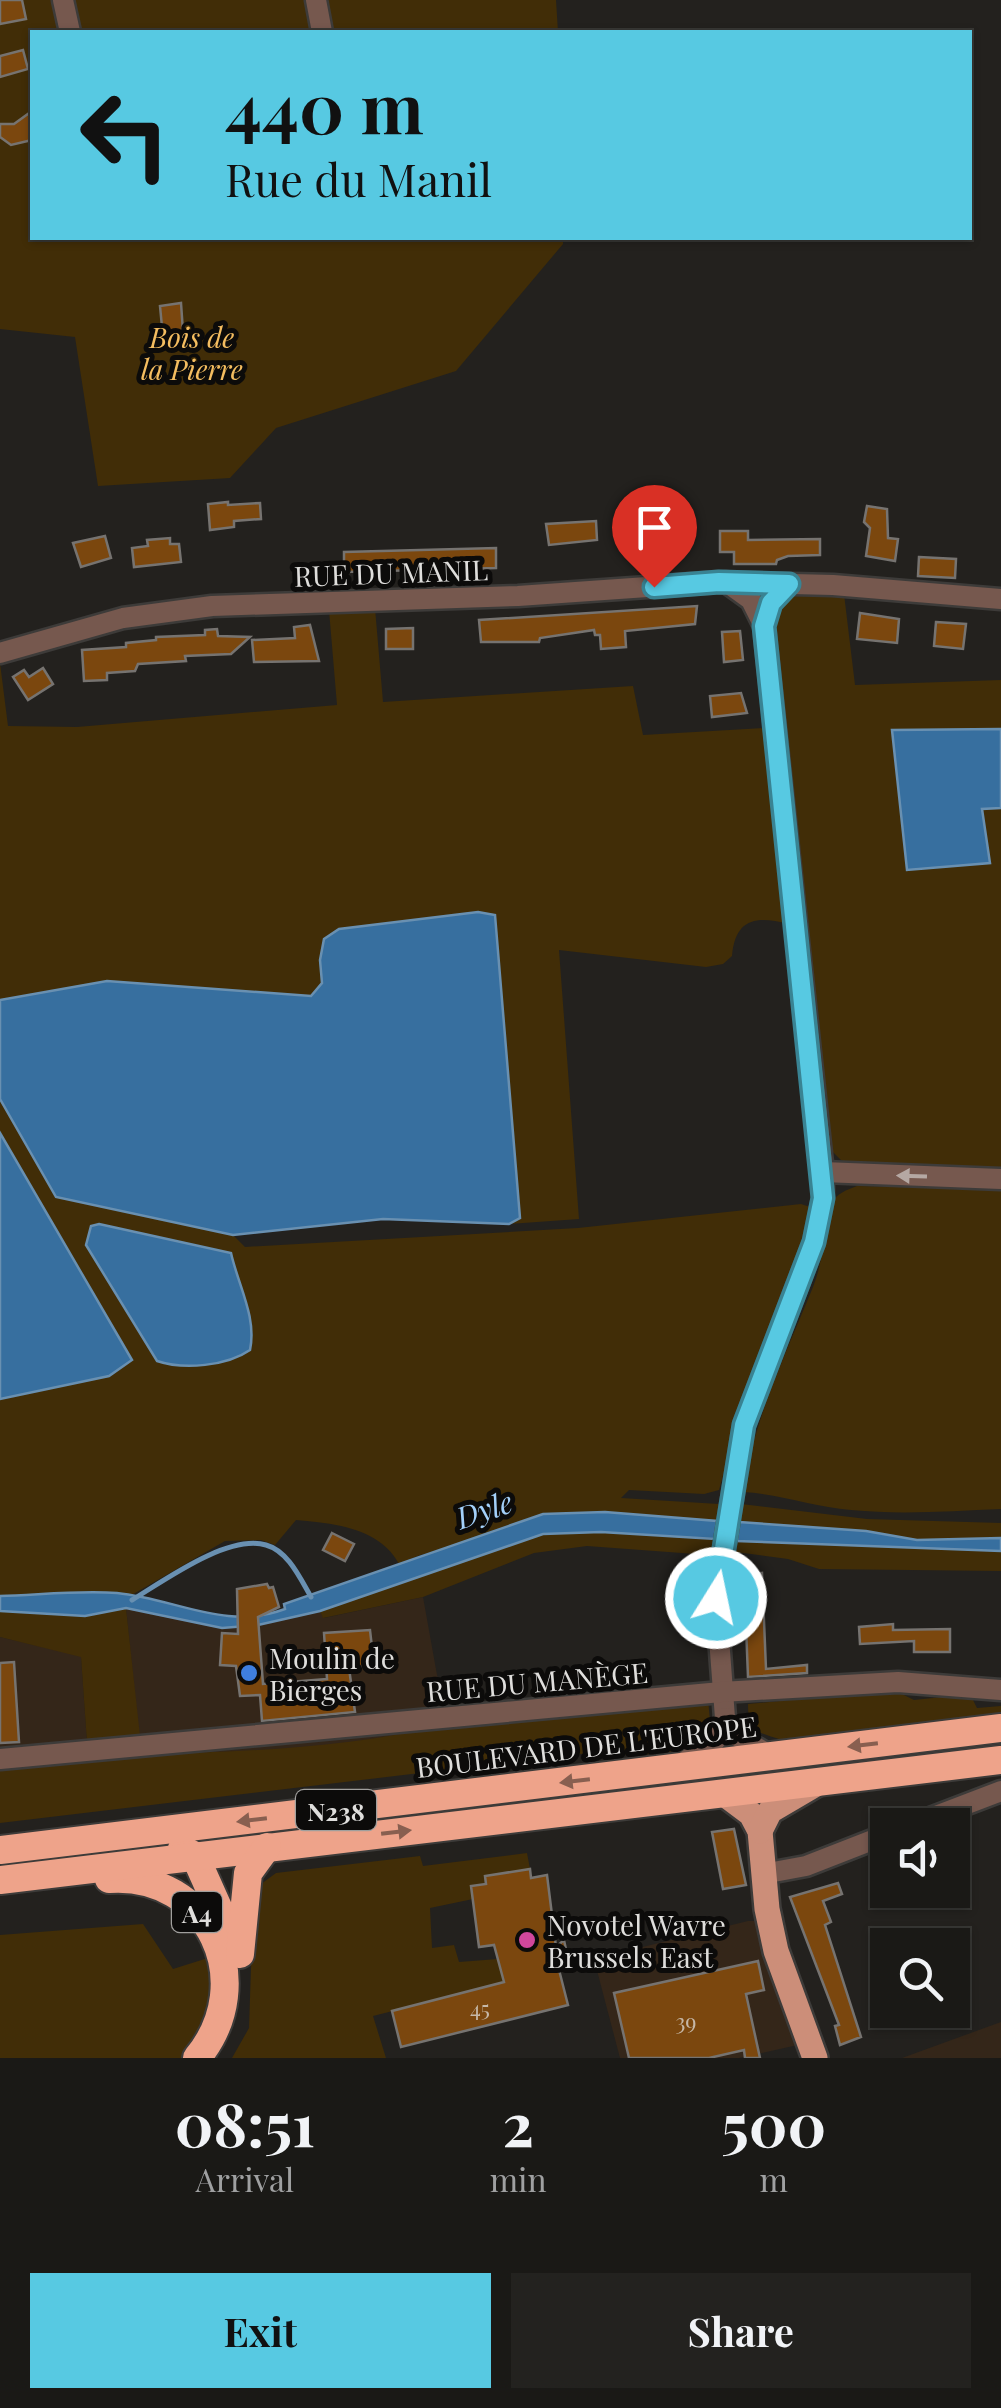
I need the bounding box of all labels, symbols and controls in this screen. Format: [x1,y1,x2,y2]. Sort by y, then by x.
text: 440 m [225,58,424,152]
icon: left [60,70,190,200]
text: Rue du Manil [225,148,492,208]
park label: Bois de la Pierre [141,318,243,387]
pin [612,485,697,588]
icon: arrive [627,500,682,555]
street label: RUE DU MANIL [293,550,489,594]
one-way arrow [896,1167,928,1183]
water label: Dyle [449,1481,518,1538]
position arrow [664,1546,768,1650]
place label: Moulin de Bierges [269,1639,395,1708]
street label: RUE DU MANÈGE [425,1653,649,1709]
marker: Moulin de Bierges [238,1662,260,1684]
street label: BOULEVARD DE L'EUROPE [414,1707,758,1785]
one-way arrow [847,1737,879,1753]
one-way arrow [558,1773,590,1789]
road number: N238 [296,1790,376,1830]
map controls [870,1808,970,2028]
button: sound [870,1808,970,1908]
one-way arrow [236,1812,268,1828]
one-way arrow [381,1823,413,1839]
road number: A4 [172,1892,222,1932]
place label: Novotel Wavre Brussels East [547,1906,726,1975]
button: search [870,1928,970,2028]
marker: Novotel Wavre Brussels East [516,1929,538,1951]
house number: 45 [470,1993,490,2023]
house number: 39 [675,2006,697,2036]
text: 08:51 [175,2082,315,2162]
text: 2 [502,2082,534,2162]
text: 500 [721,2082,826,2162]
text: Arrival [196,2157,294,2200]
text: min [490,2157,547,2200]
text: m [760,2157,788,2200]
button: Exit [30,2273,491,2388]
button: Share [511,2273,971,2388]

